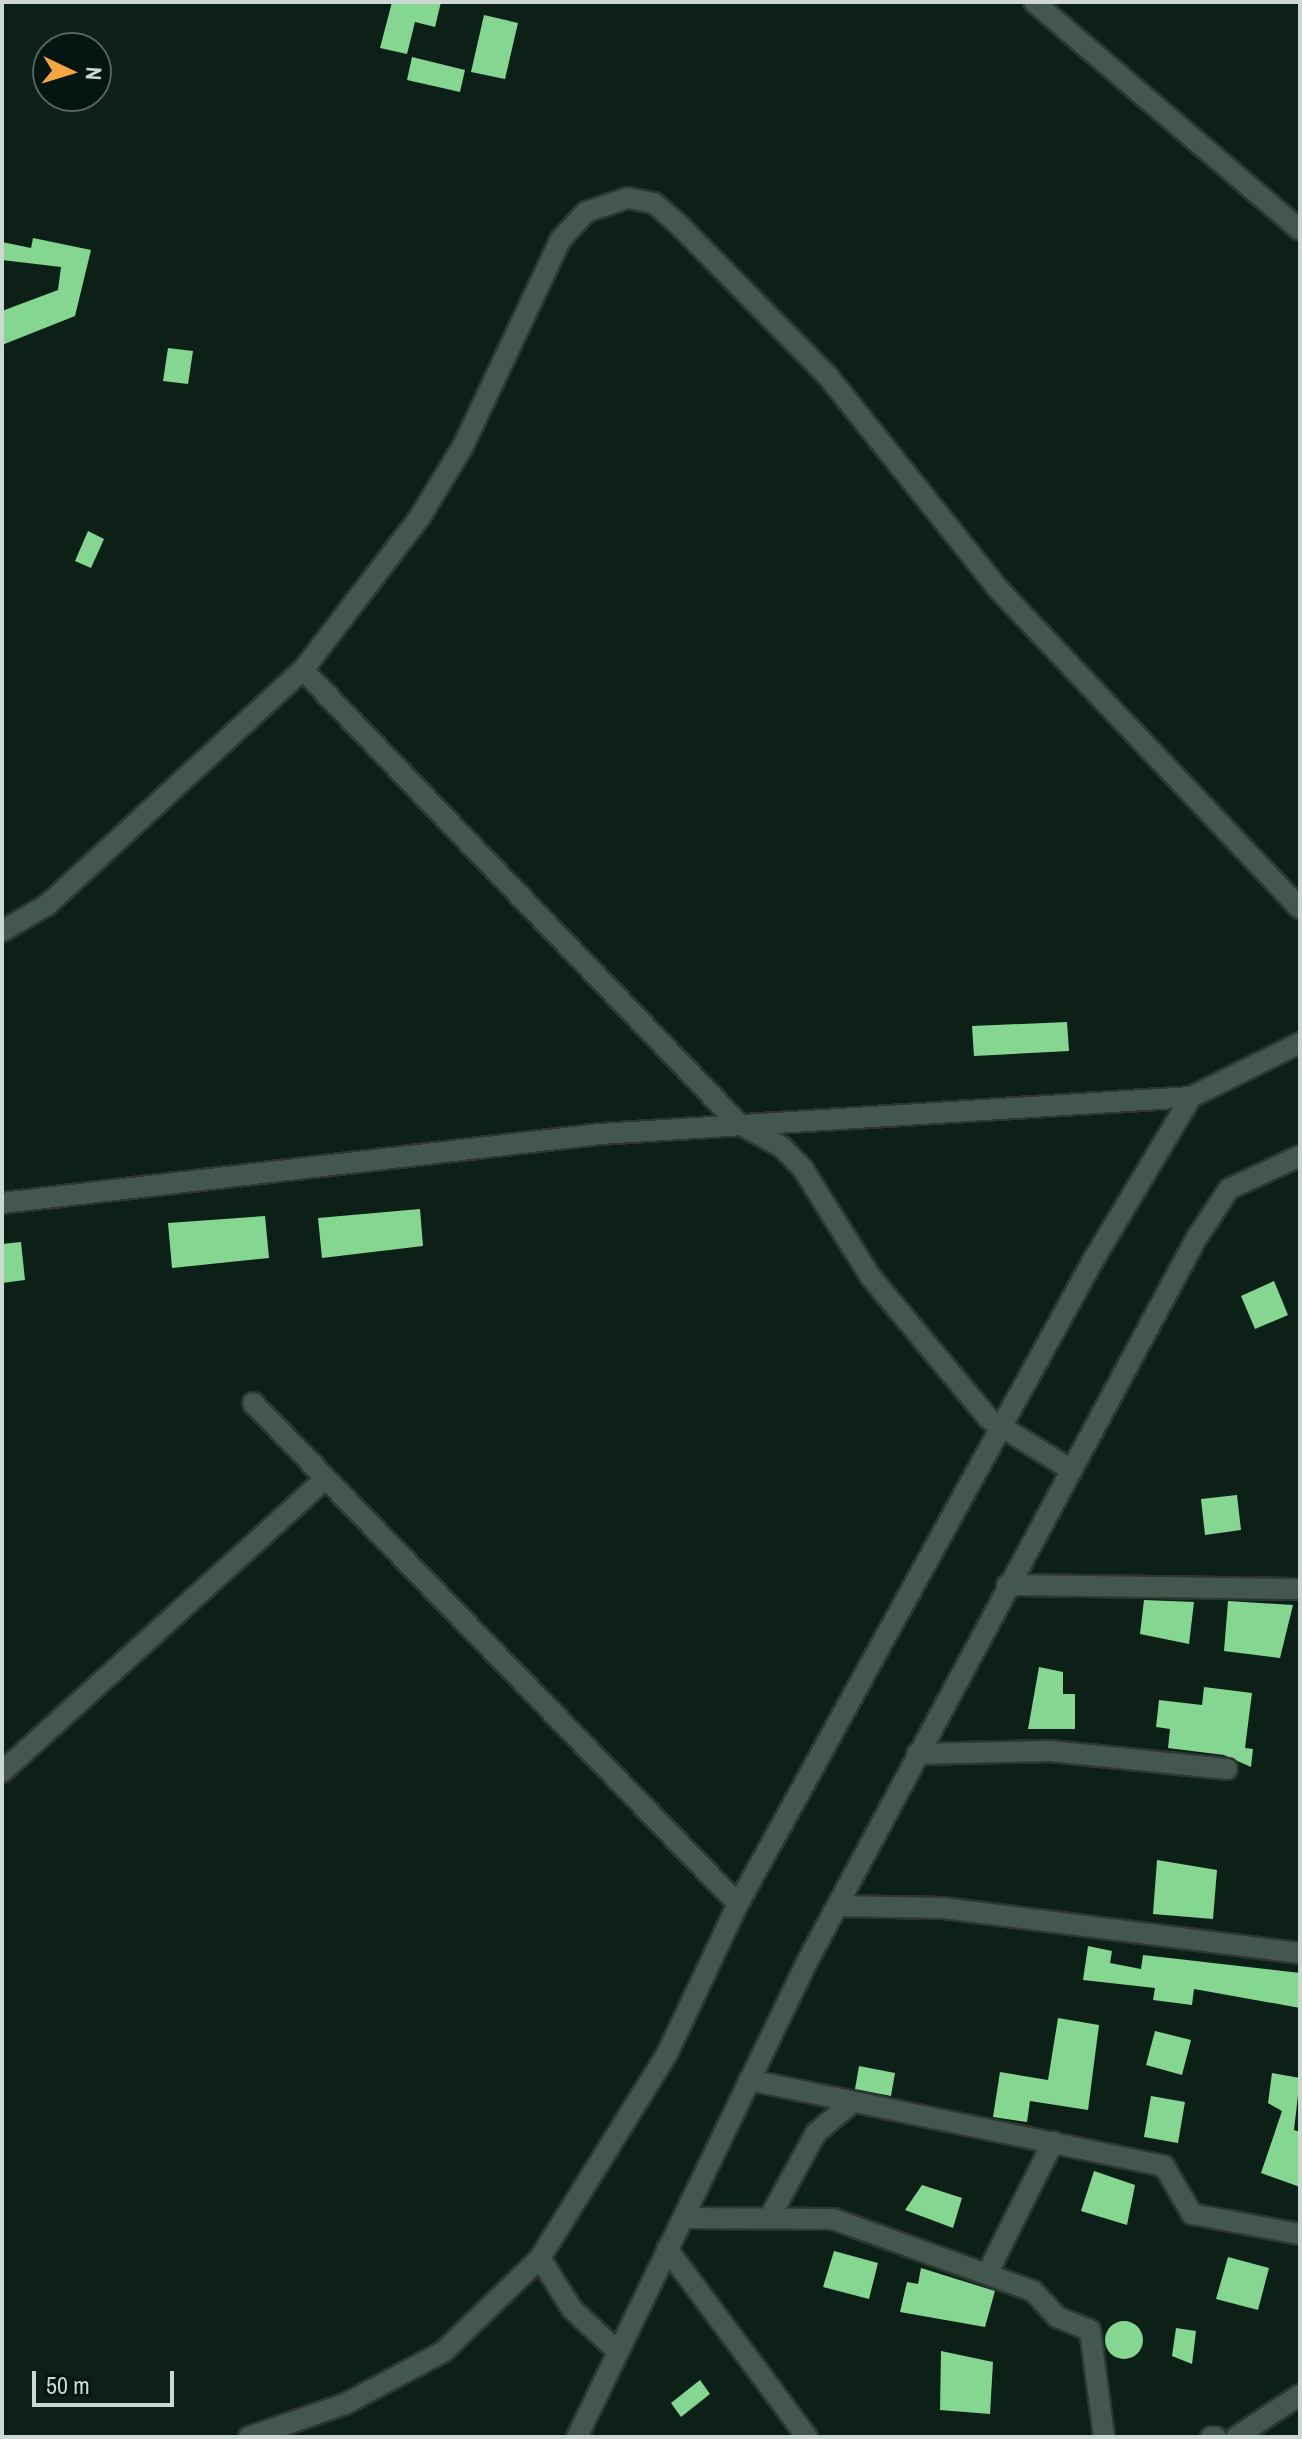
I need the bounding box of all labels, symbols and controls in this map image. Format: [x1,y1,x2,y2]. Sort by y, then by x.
north arrow [32,32,112,112]
text: N [79,66,109,81]
scale bar [36,2355,178,2405]
text: 50 m [46,2369,90,2401]

